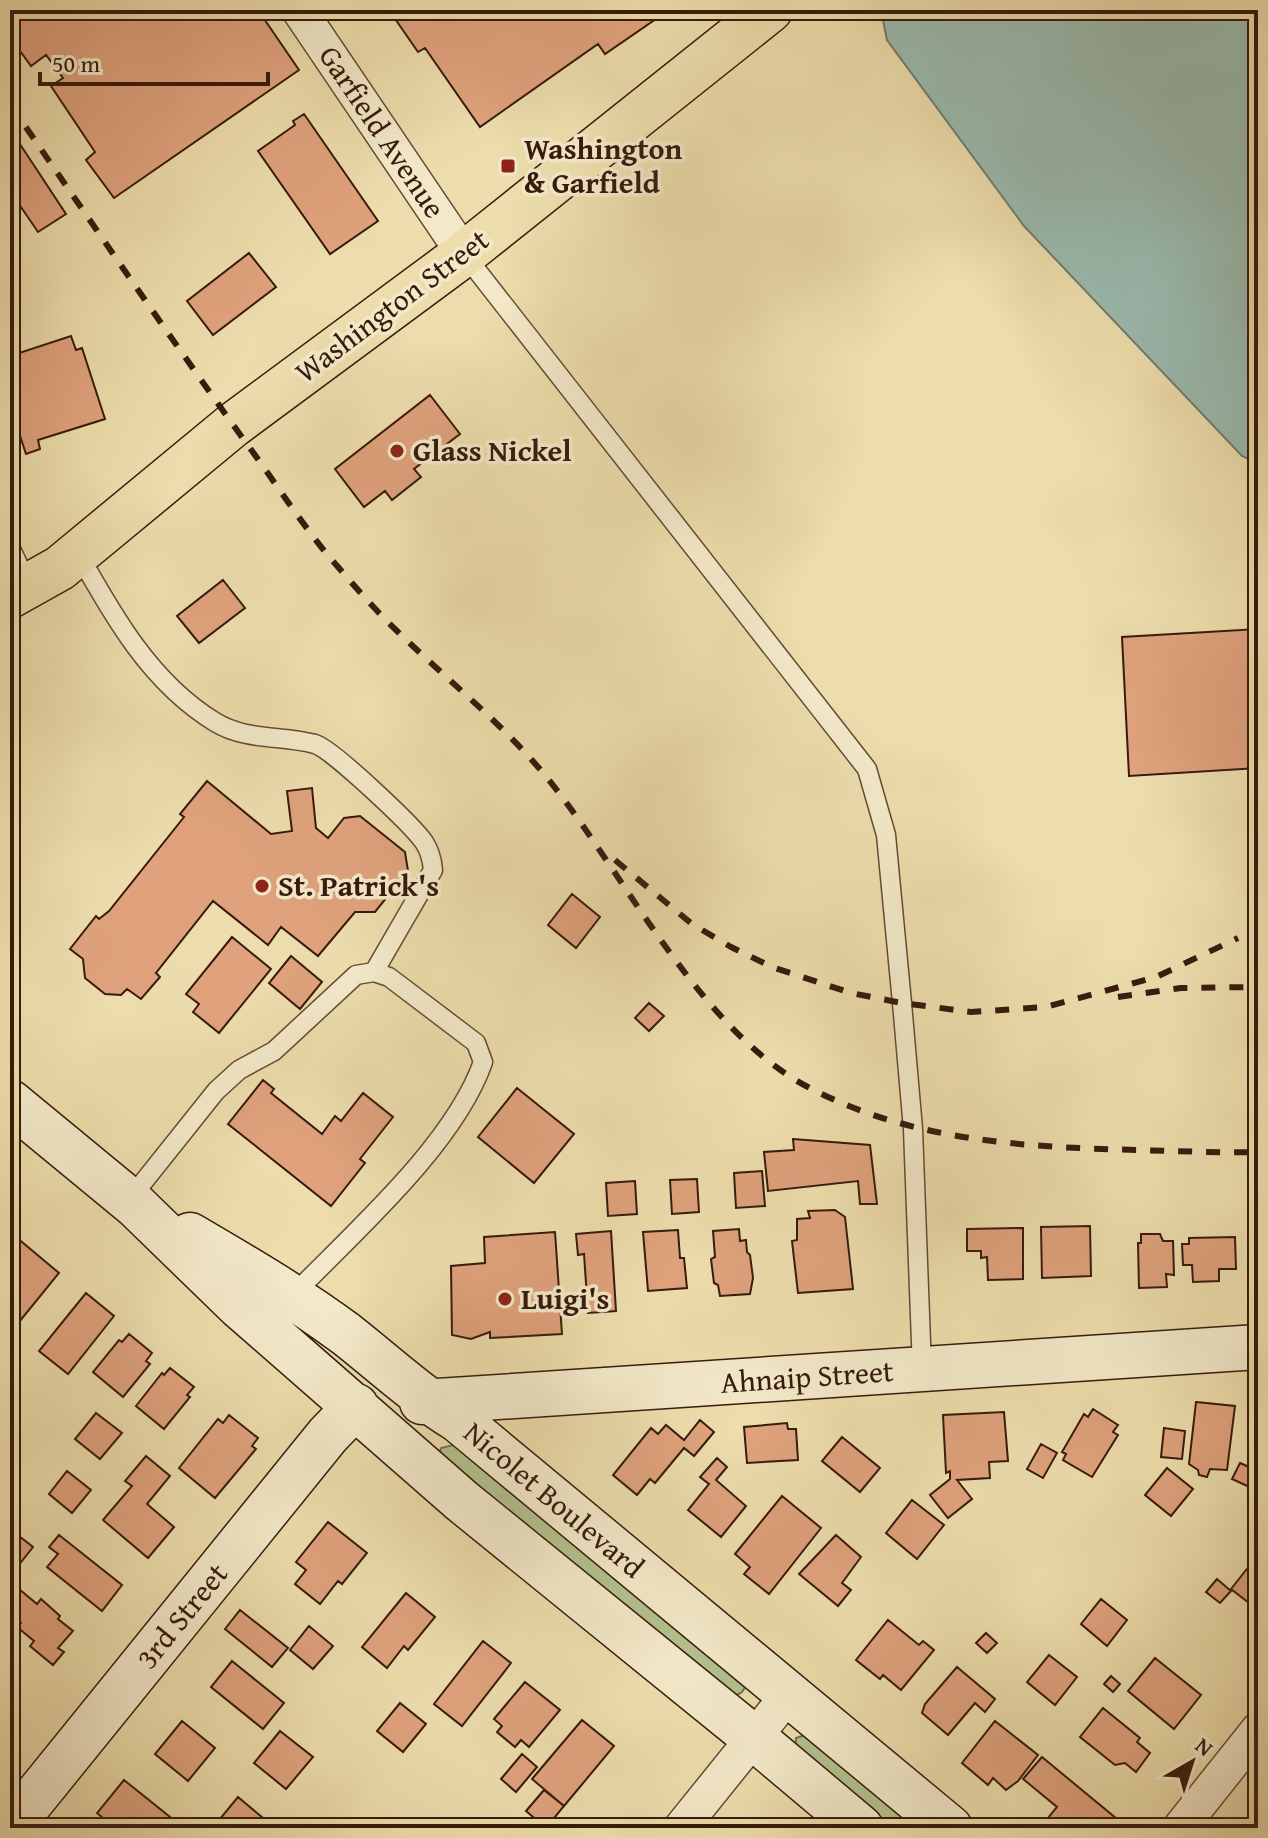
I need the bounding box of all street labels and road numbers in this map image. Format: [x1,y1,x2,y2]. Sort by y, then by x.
street label: Garfield Avenue [309,36,457,226]
street label: Washington Street [285,217,498,393]
street label: Ahnaip Street [719,1348,895,1404]
street label: Nicolet Boulevard [455,1410,655,1588]
street label: 3rd Street [125,1553,238,1678]

